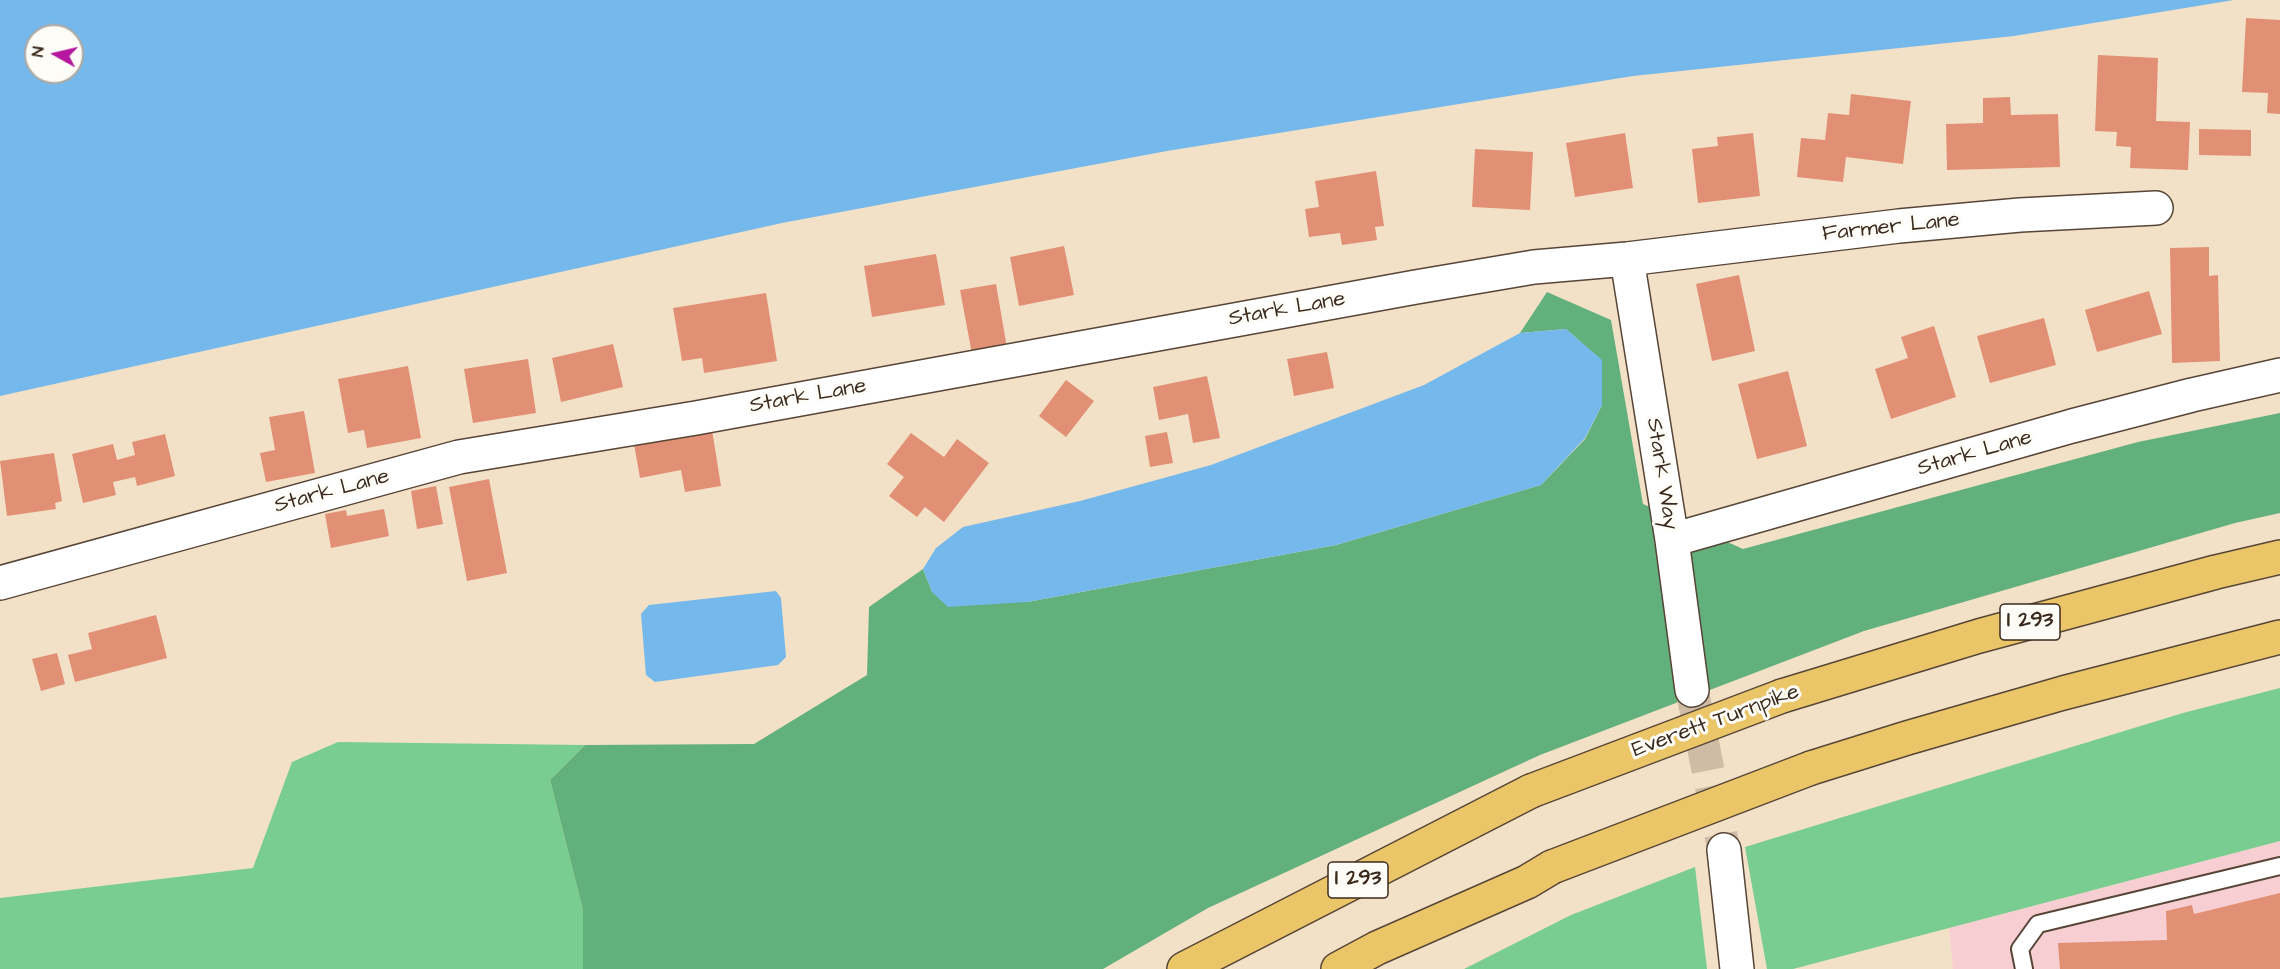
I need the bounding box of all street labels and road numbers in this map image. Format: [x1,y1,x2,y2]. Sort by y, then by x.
street label: Farmer Lane [1821,208,1961,248]
street label: Stark Lane [1227,287,1347,333]
street label: Stark Lane [748,374,868,420]
street label: Stark Way [1639,416,1683,532]
street label: Stark Lane [1915,425,2035,483]
street label: Stark Lane [272,464,392,520]
road number: I 293 [2000,604,2060,640]
street label: Everett Turnpike [1629,680,1803,764]
road number: I 293 [1328,862,1388,898]

